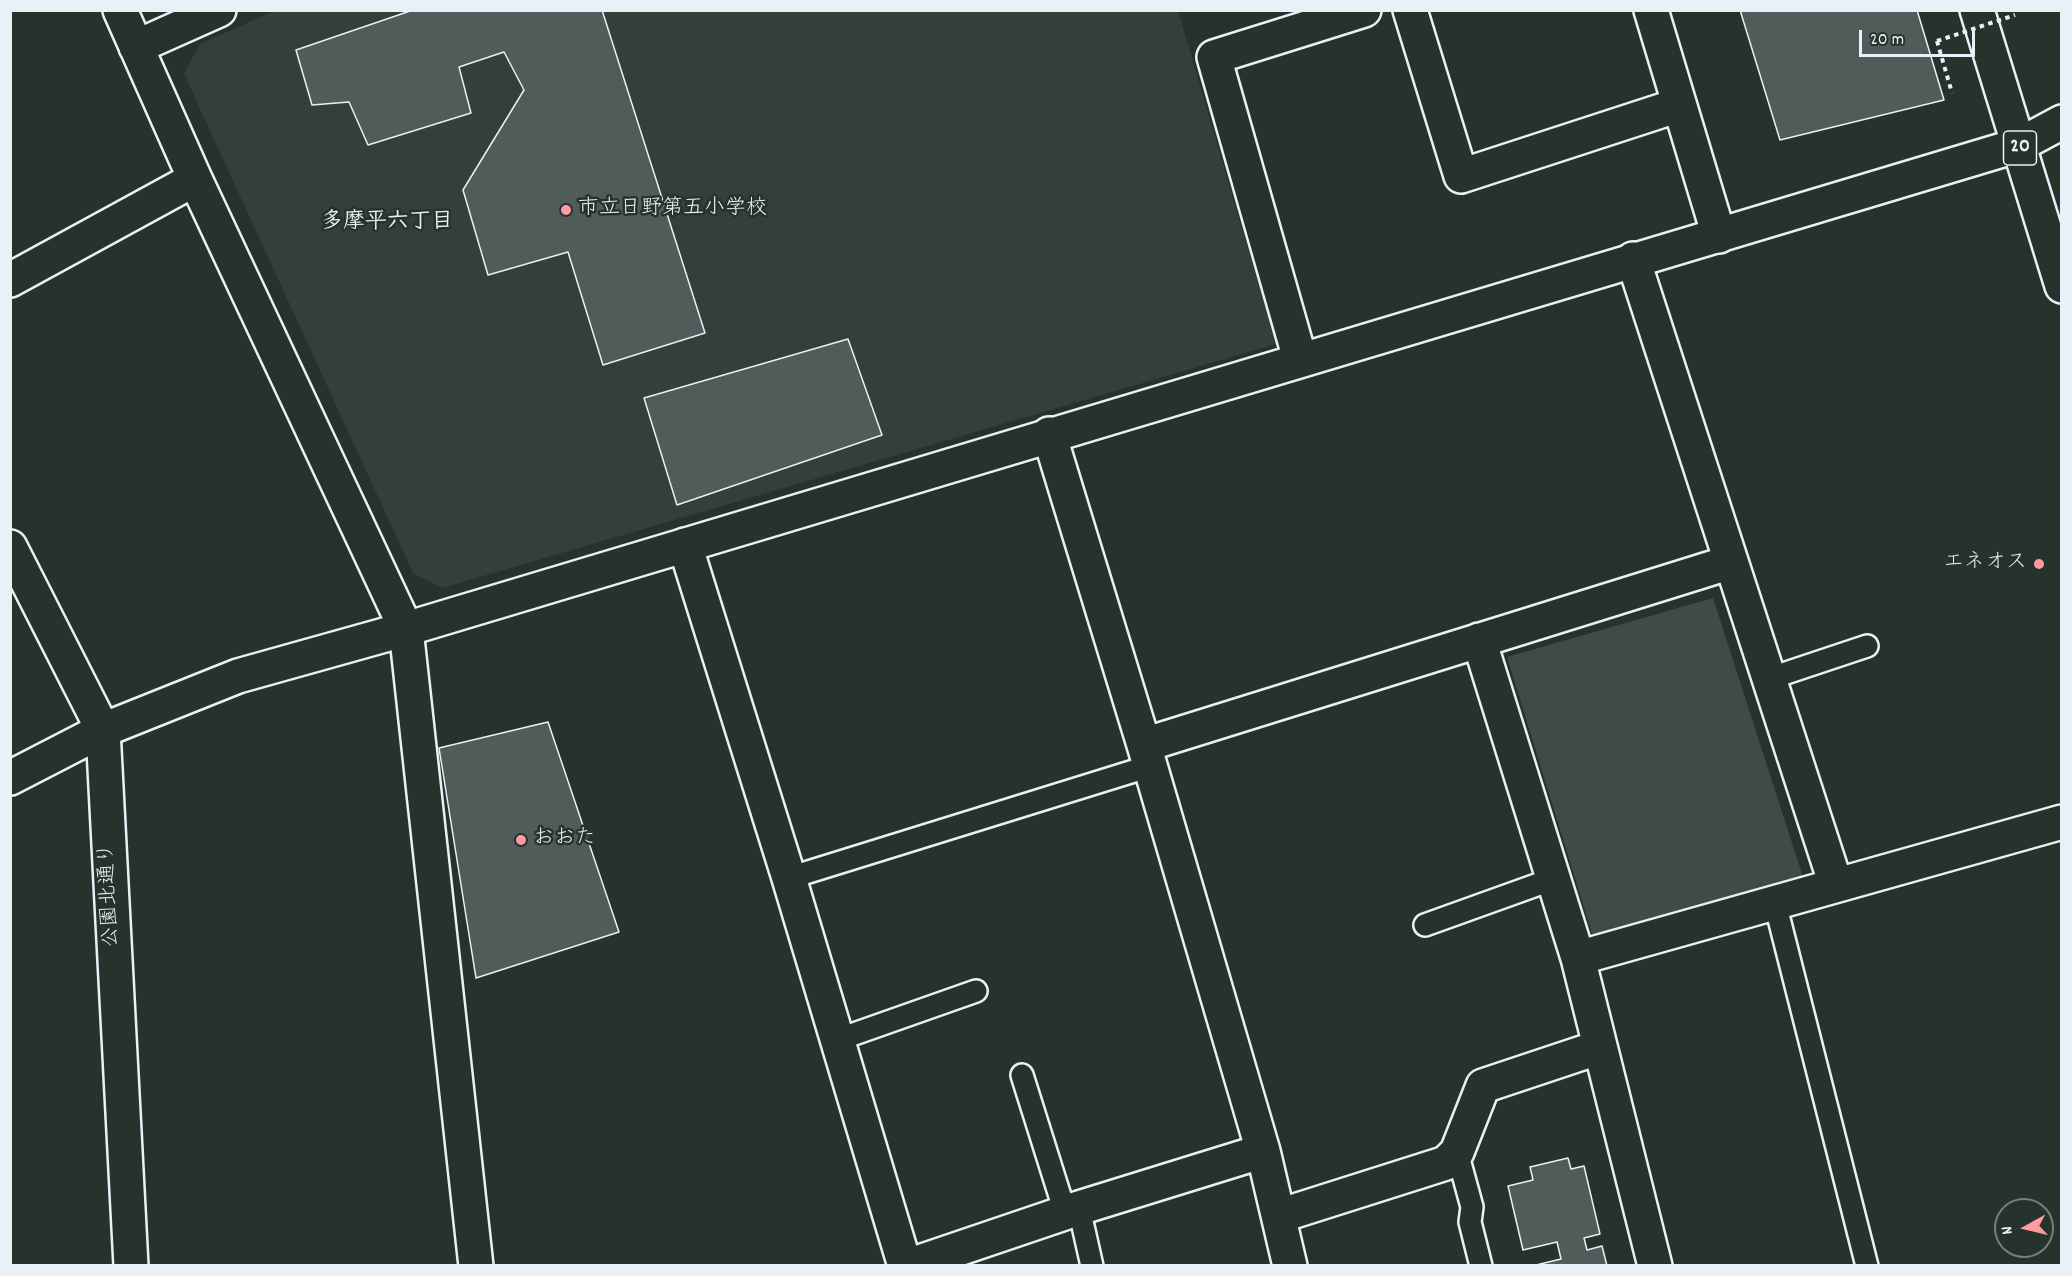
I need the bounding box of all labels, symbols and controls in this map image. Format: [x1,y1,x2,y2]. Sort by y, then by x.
scale bar [1862,18,1978,56]
text: 20 m [1870,28,1904,53]
road number: 20 [2004,131,2036,165]
place label: 市立日野第五小学校 [578,197,767,223]
marker: 市立日野第五小学校 [559,203,573,217]
district label: 多摩平六丁目 [321,211,453,237]
place label: エネオス [1943,551,2027,577]
marker: エネオス [2032,557,2046,571]
place label: おおた [533,827,596,853]
marker: おおた [514,833,528,847]
street label: 公園北通り [96,842,126,948]
north arrow [1994,1198,2054,1258]
text: N [1996,1225,2020,1236]

